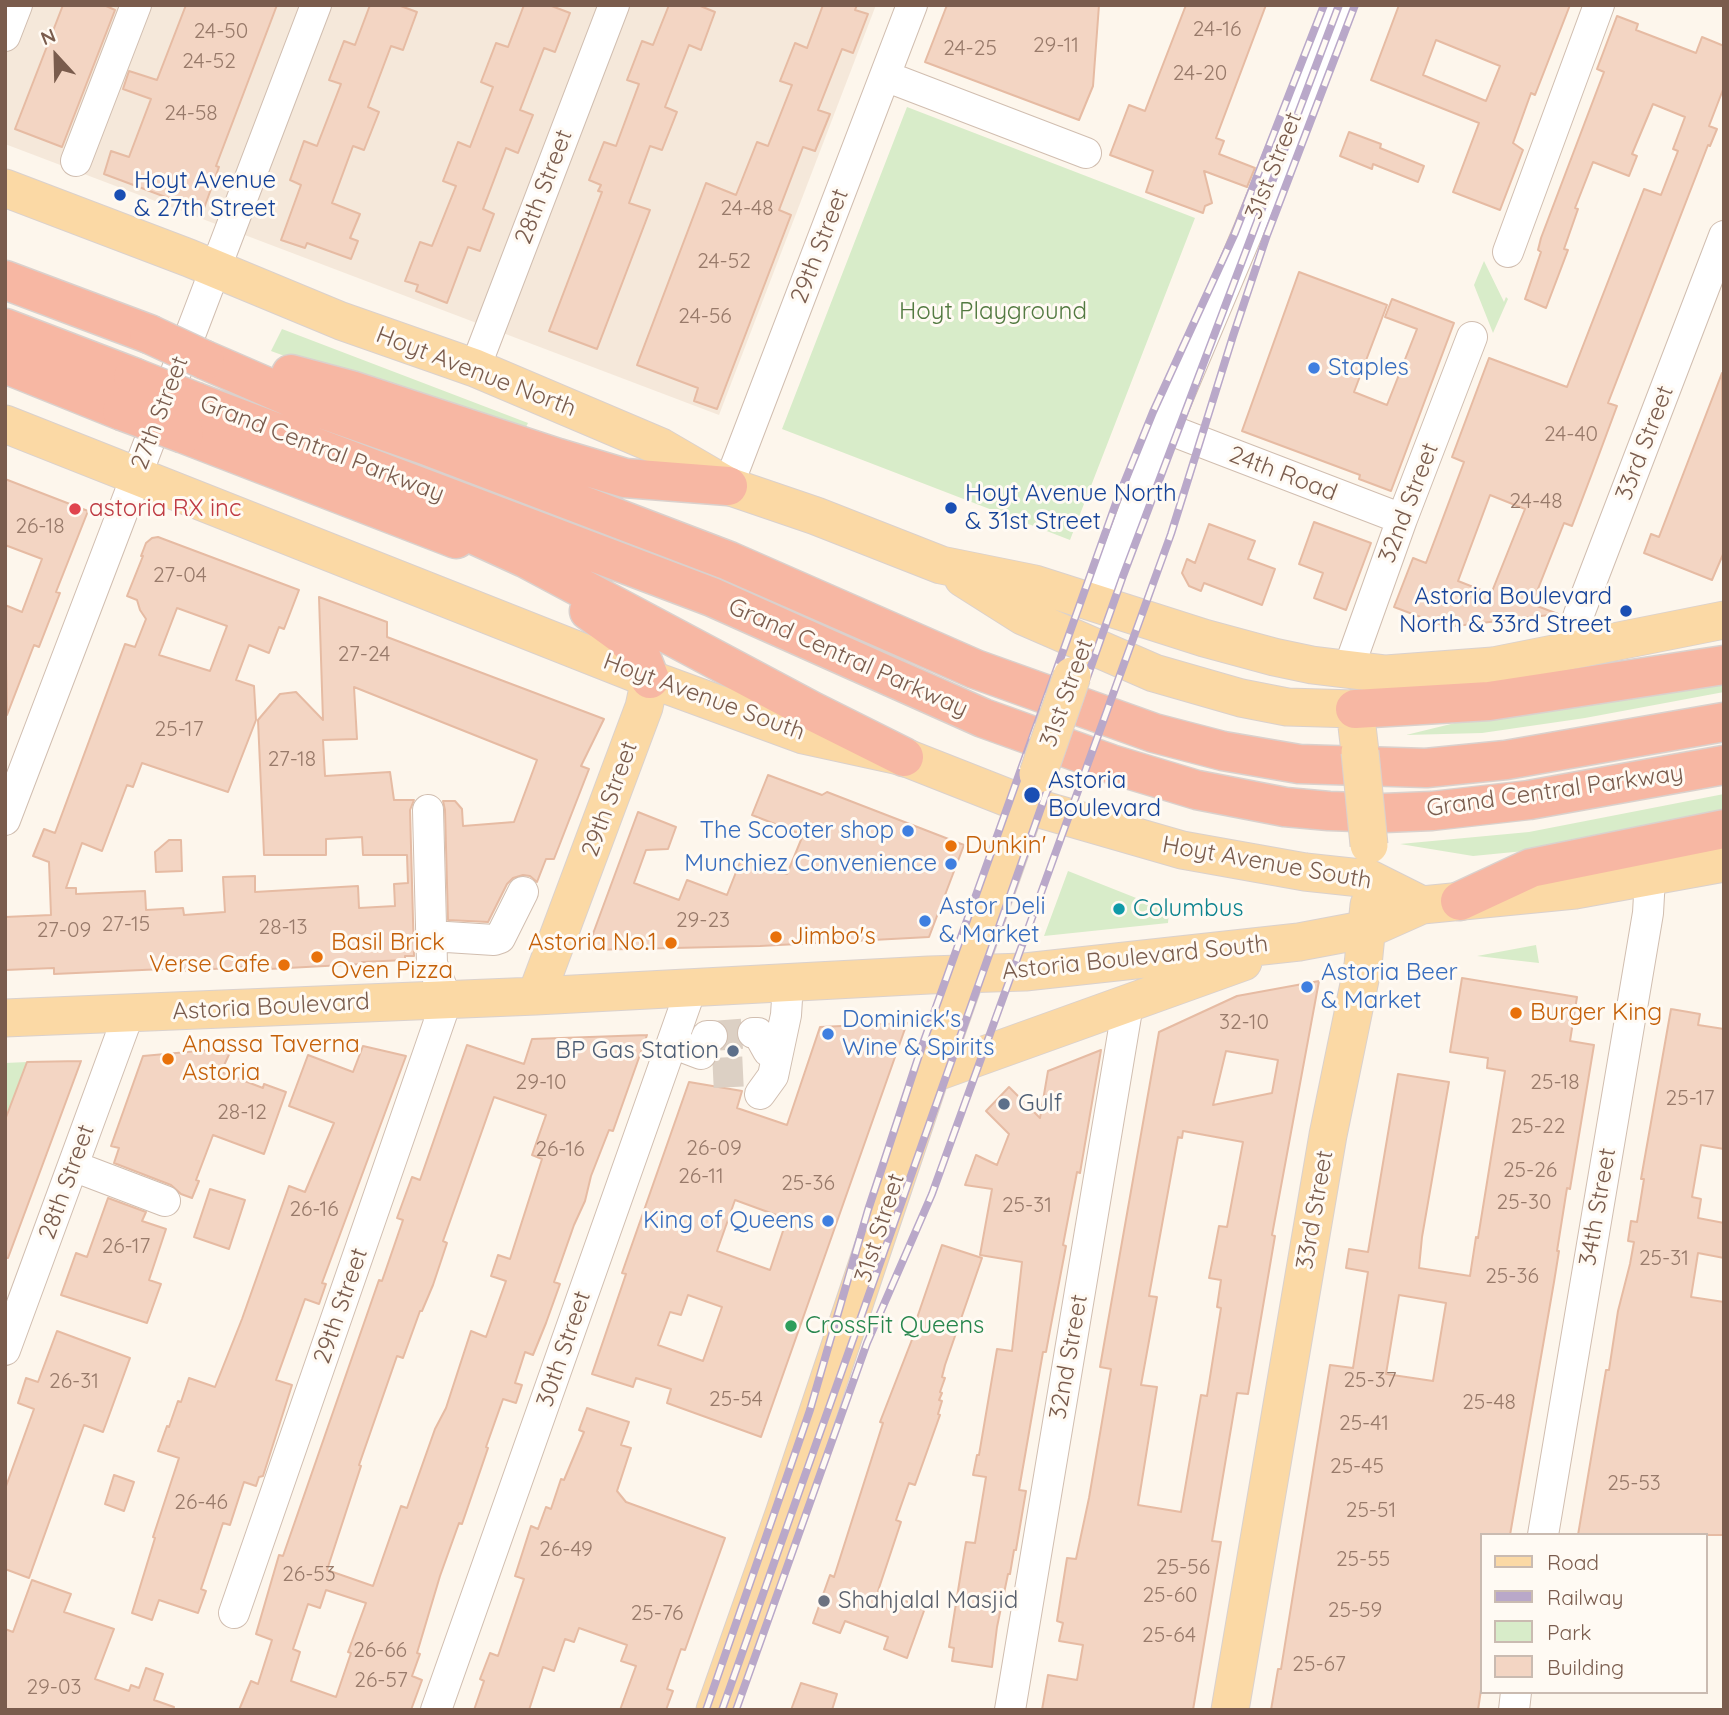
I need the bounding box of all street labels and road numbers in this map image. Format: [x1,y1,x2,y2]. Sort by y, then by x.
street label: 31st Street [1239,108,1309,224]
street label: 28th Street [509,126,579,248]
street label: 29th Street [785,185,855,307]
street label: Hoyt Avenue North [372,321,580,423]
street label: 27th Street [125,352,195,474]
street label: 33rd Street [1610,382,1680,504]
street label: Grand Central Parkway [196,389,448,509]
street label: 32nd Street [1373,439,1445,567]
street label: 24th Road [1225,440,1341,508]
street label: Grand Central Parkway [724,592,972,724]
street label: 31st Street [1034,635,1100,751]
street label: Hoyt Avenue South [599,647,809,747]
street label: 29th Street [576,737,644,861]
street label: Grand Central Parkway [1425,759,1685,823]
street label: Hoyt Avenue South [1160,830,1374,896]
street label: Astoria Boulevard South [1000,930,1270,986]
street label: Astoria Boulevard [172,987,370,1027]
street label: 28th Street [33,1121,101,1243]
street label: 34th Street [1573,1146,1623,1268]
street label: 33rd Street [1290,1148,1340,1272]
street label: 31st Street [849,1170,911,1286]
street label: 29th Street [308,1244,374,1368]
street label: 30th Street [531,1287,597,1411]
street label: 32nd Street [1044,1292,1094,1422]

